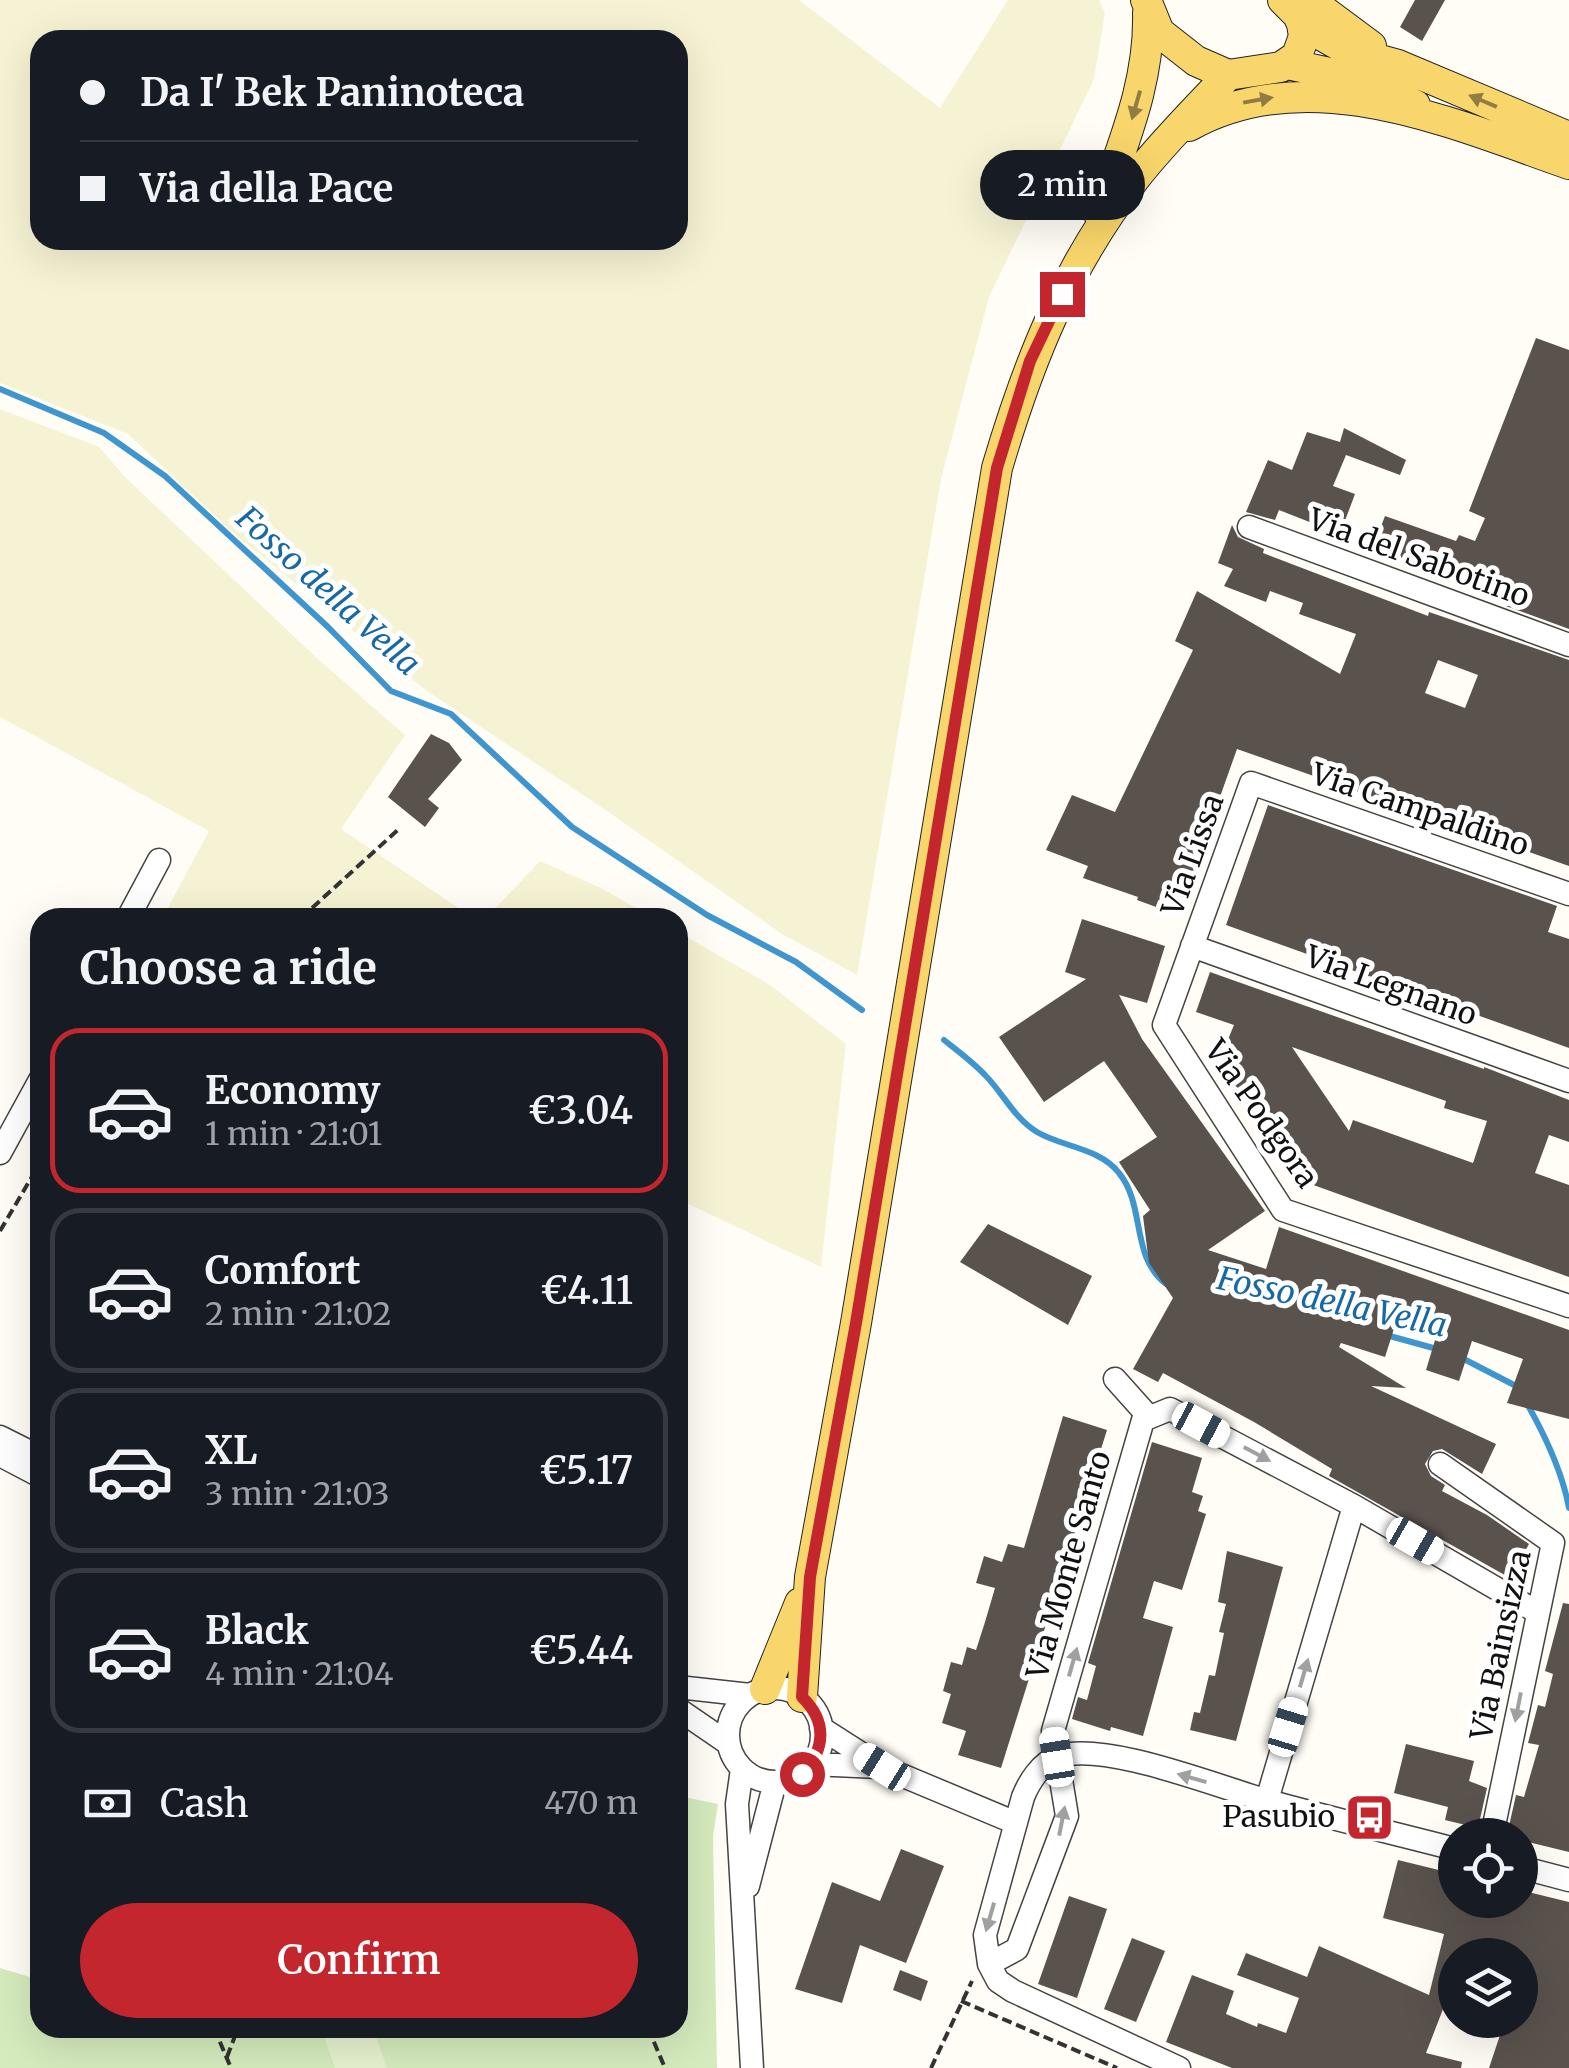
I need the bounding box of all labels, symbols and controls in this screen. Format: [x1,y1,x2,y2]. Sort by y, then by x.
text: Da I' Bek Paninoteca [140,69,524,116]
one-way arrow [1128,90,1144,121]
one-way arrow [1243,92,1274,108]
one-way arrow [1469,93,1498,109]
callout: 2 min [980,149,1144,219]
text: Via della Pace [140,165,393,212]
text: 2 min [1017,165,1108,205]
route end [1040,272,1085,317]
water label: Fosso della Vella [227,497,428,684]
street label: Via del Sabotino [1303,499,1535,615]
street label: Via Campaldino [1306,754,1534,864]
street label: Via Lissa [1152,789,1232,922]
street label: Via Legnano [1300,936,1482,1034]
text: Choose a ride [80,940,377,996]
street label: Via Podgora [1196,1031,1327,1195]
icon: car [85,1066,175,1156]
text: Economy [205,1067,380,1114]
text: €3.04 [528,1087,633,1134]
text: 1 min · 21:01 [205,1114,382,1154]
icon: car [85,1246,175,1336]
text: Comfort [205,1247,361,1294]
water label: Fosso della Vella [1213,1258,1450,1346]
text: €4.11 [540,1267,633,1314]
text: 2 min · 21:02 [205,1294,392,1334]
car [1167,1398,1235,1452]
icon: car [85,1426,175,1516]
text: XL [205,1427,257,1474]
street label: Via Monte Santo [1017,1446,1119,1684]
one-way arrow [1242,1446,1271,1463]
text: €5.17 [539,1447,633,1494]
text: 3 min · 21:03 [205,1474,390,1514]
car [1382,1513,1448,1569]
street label: Via Bainsizza [1461,1546,1539,1744]
icon: car [85,1606,175,1696]
text: Black [205,1607,309,1654]
text: €5.44 [529,1627,633,1674]
one-way arrow [1065,1647,1081,1678]
text: 4 min · 21:04 [205,1654,394,1694]
one-way arrow [1297,1657,1312,1688]
one-way arrow [1510,1692,1526,1723]
car [1265,1694,1311,1760]
car [1037,1725,1077,1789]
car [849,1738,915,1796]
route start [780,1752,825,1797]
one-way arrow [1176,1770,1207,1785]
icon: cash [80,1776,135,1831]
text: Cash [160,1780,249,1827]
text: 470 m [544,1783,638,1823]
bus stop icon: Pasubio [1344,1791,1396,1843]
place label: Pasubio [1222,1797,1335,1835]
one-way arrow [1055,1805,1070,1837]
map controls [1438,1818,1538,2038]
button: locate [1438,1818,1538,1918]
one-way arrow [982,1901,998,1932]
button: Confirm [80,1903,638,2018]
button: layers [1438,1938,1538,2038]

